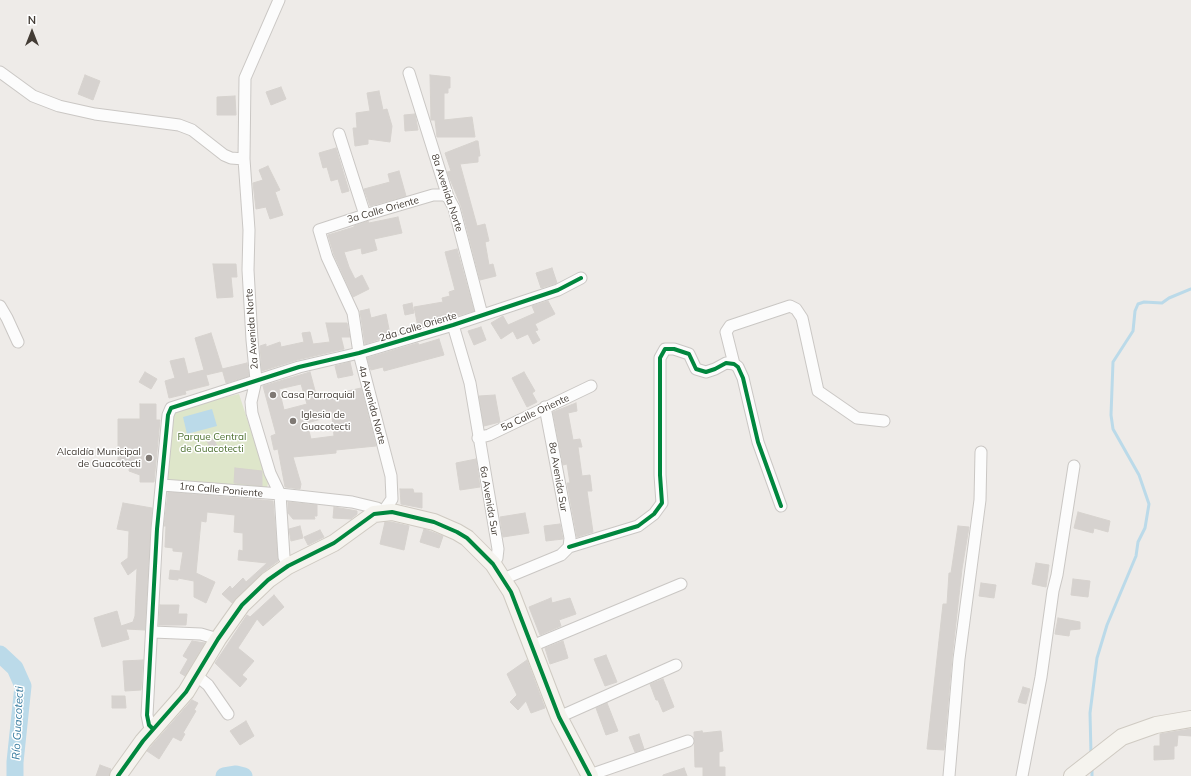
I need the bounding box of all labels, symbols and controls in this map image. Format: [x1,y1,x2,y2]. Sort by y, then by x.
north arrow [12,12,52,52]
text: N [28,13,36,27]
street label: 8a Avenida Norte [429,153,465,233]
street label: 3a Calle Oriente [346,194,420,226]
street label: 2a Avenida Norte [243,288,261,370]
street label: 2da Calle Oriente [378,310,458,344]
street label: 4a Avenida Norte [356,364,388,446]
place label: Casa Parroquial [281,389,355,401]
marker: Casa Parroquial [268,390,278,400]
street label: 5a Calle Oriente [499,392,571,434]
place label: Iglesia de Guacotecti [301,409,350,432]
marker: Iglesia de Guacotecti [288,416,298,426]
park label: Parque Central de Guacotecti [178,431,246,454]
street label: 8a Avenida Sur [546,441,570,513]
place label: Alcaldía Municipal de Guacotecti [57,446,141,470]
marker: Alcaldía Municipal de Guacotecti [144,453,154,463]
street label: 6a Avenida Sur [477,465,501,537]
street label: 1ra Calle Poniente [179,480,263,500]
water label: Río Guacotecti [9,686,27,760]

